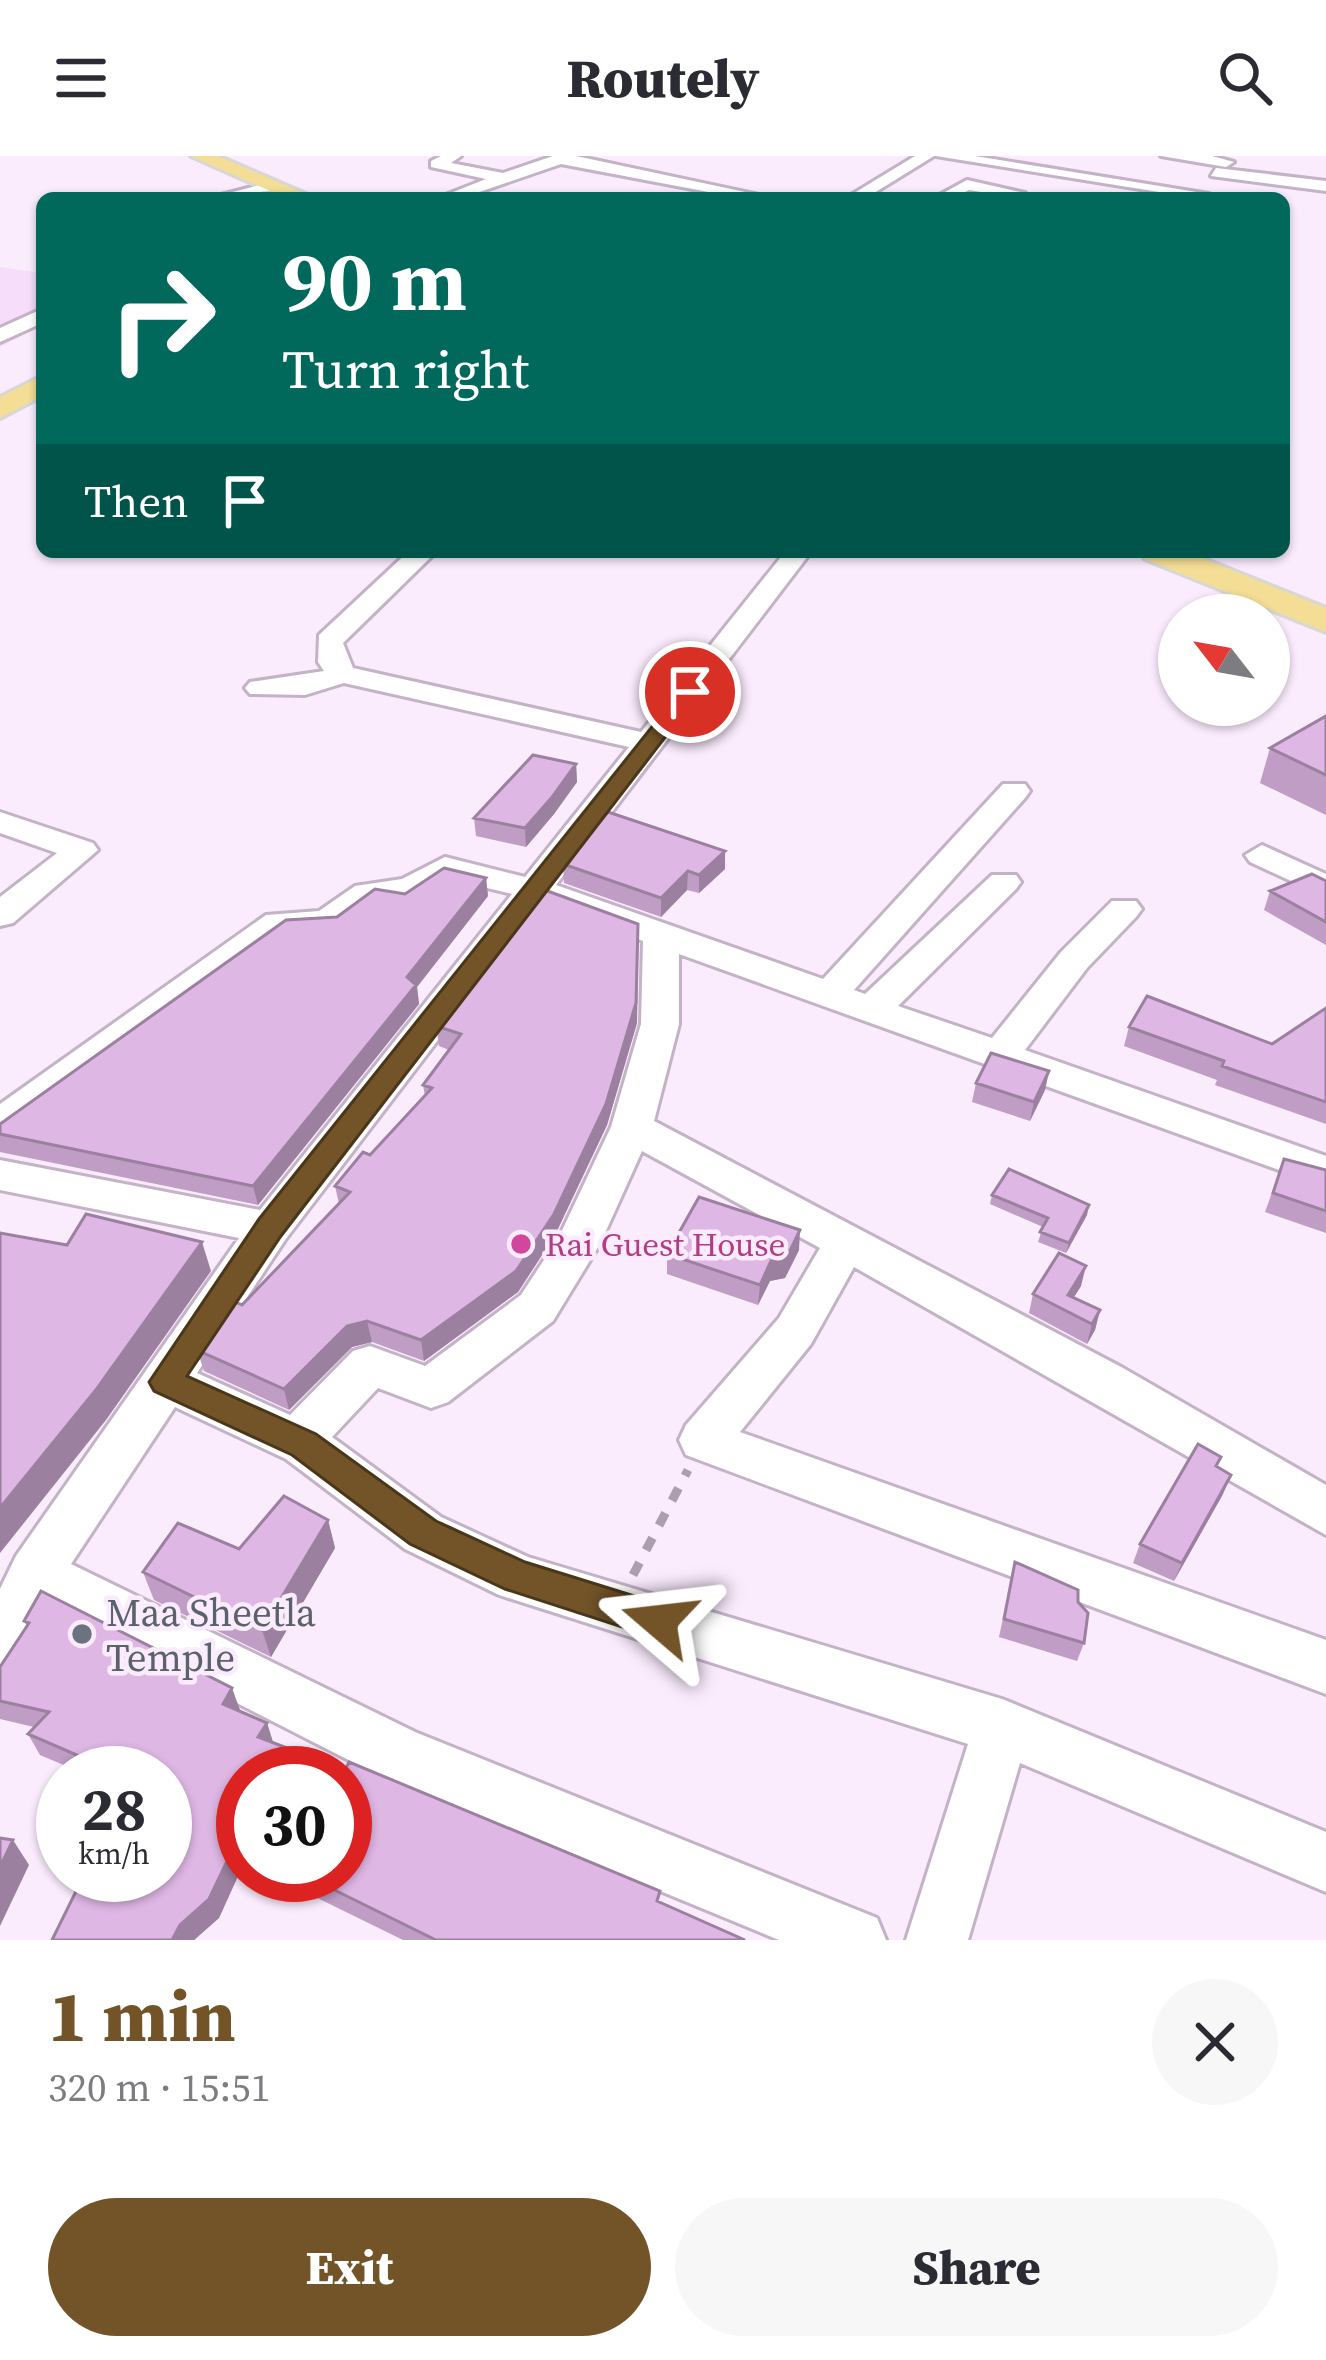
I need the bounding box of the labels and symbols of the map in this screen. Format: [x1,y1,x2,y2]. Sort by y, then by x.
north arrow [1158,594,1290,726]
pin [639,641,741,743]
place label: Rai Guest House [545,1222,785,1267]
marker: Rai Guest House [508,1231,534,1257]
position arrow [596,1558,722,1684]
place label: Maa Sheetla Temple [106,1586,316,1684]
marker: Maa Sheetla Temple [69,1621,95,1647]
speed limit sign: 30 [216,1746,372,1902]

